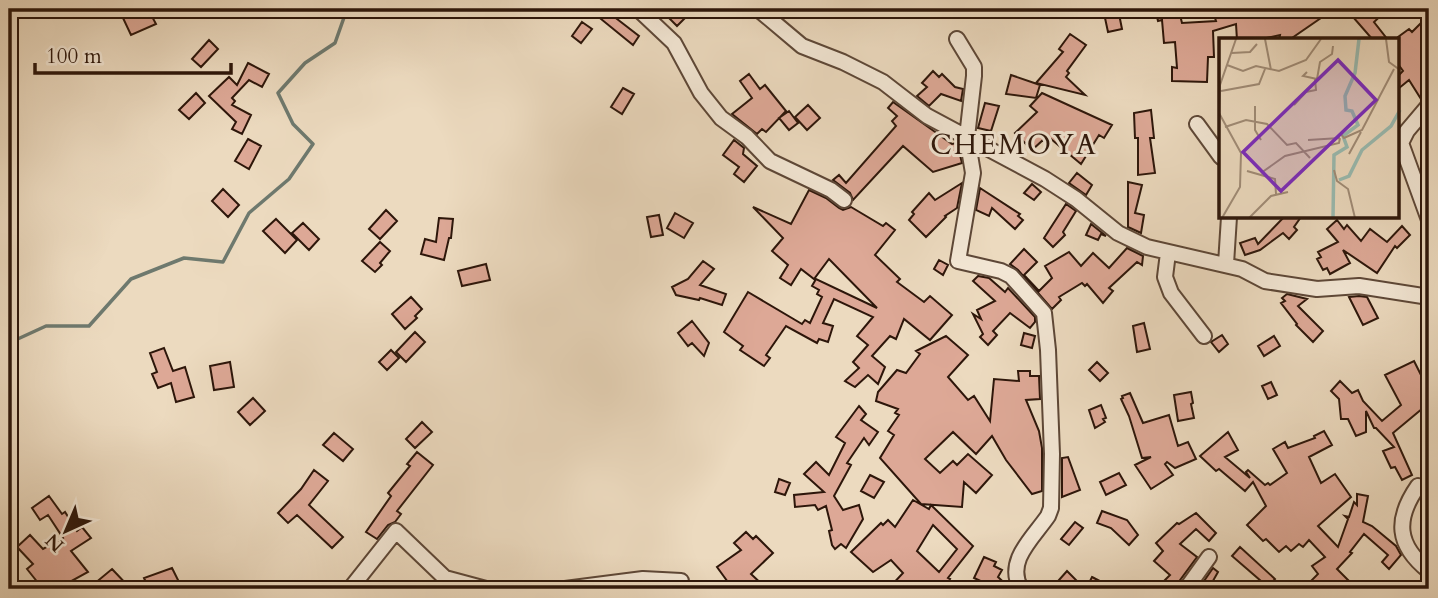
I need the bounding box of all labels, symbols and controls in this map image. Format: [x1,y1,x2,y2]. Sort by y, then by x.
scale bar [35,32,231,76]
inset map [1219,38,1400,219]
text: 100 m [46,42,102,71]
district label: CHEMOYA [930,126,1098,164]
north arrow [32,496,102,566]
text: N [40,527,70,558]

